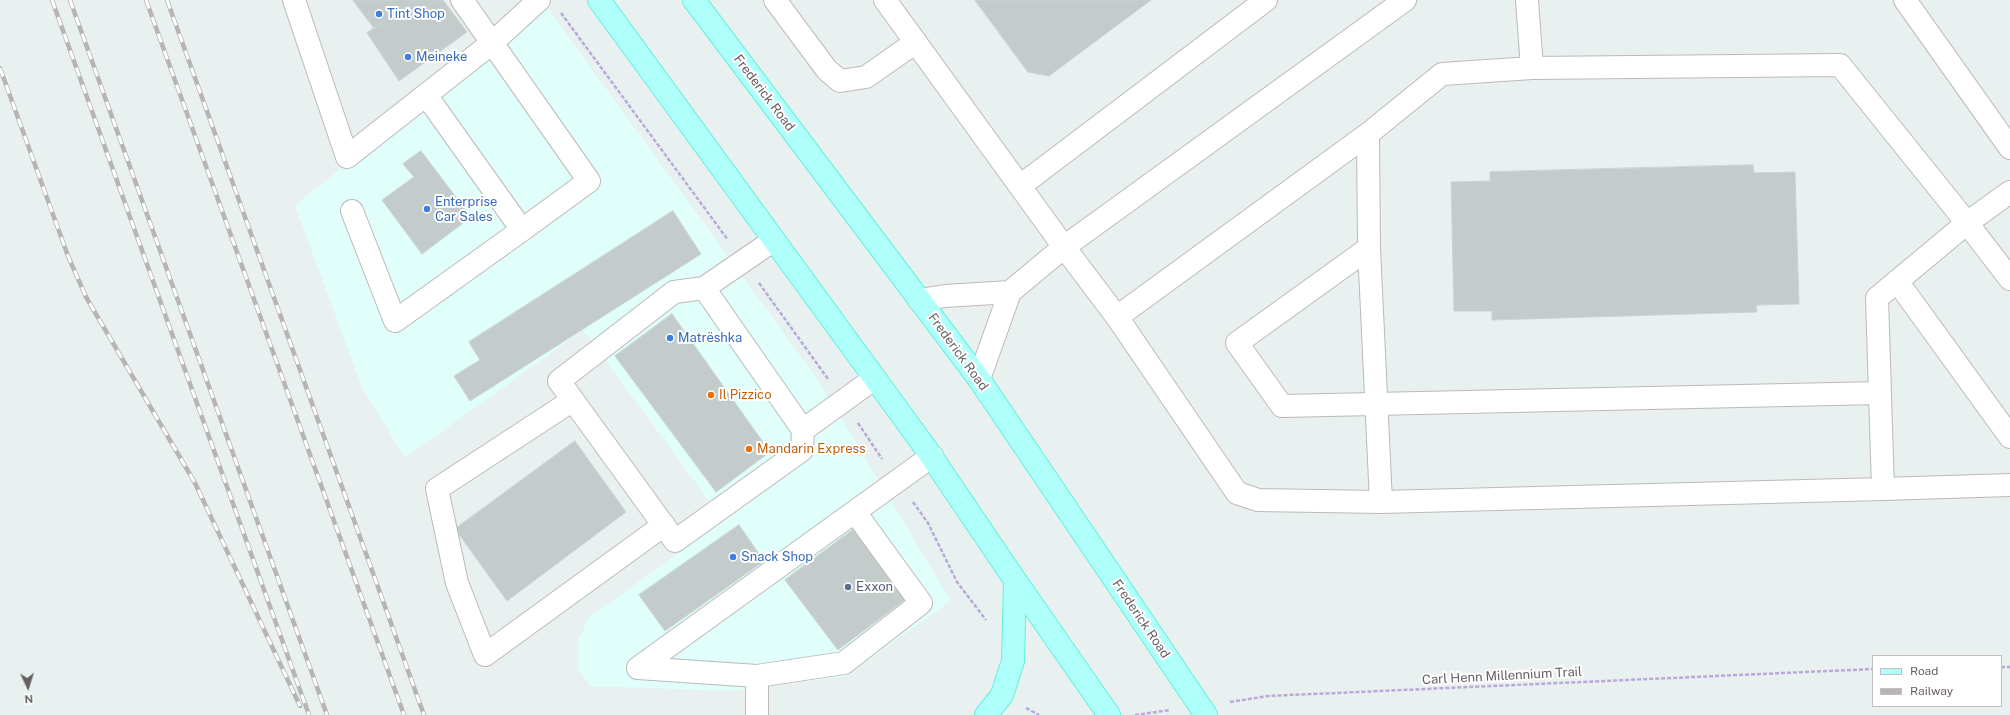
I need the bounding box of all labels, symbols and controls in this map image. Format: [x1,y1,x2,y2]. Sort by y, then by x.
place label: Tint Shop [387,6,445,22]
marker: Tint Shop [374,9,384,19]
place label: Meineke [416,49,467,65]
marker: Meineke [403,52,413,62]
street label: Frederick Road [730,52,798,134]
place label: Enterprise Car Sales [435,194,497,225]
marker: Enterprise Car Sales [422,204,432,214]
street label: Frederick Road [925,310,991,394]
place label: Matrëshka [678,330,742,346]
marker: Matrëshka [665,333,675,343]
place label: Il Pizzico [719,387,771,403]
marker: Il Pizzico [706,390,716,400]
place label: Mandarin Express [757,441,866,457]
marker: Mandarin Express [744,444,754,454]
place label: Snack Shop [741,549,813,565]
marker: Snack Shop [728,552,738,562]
street label: Frederick Road [1109,577,1173,661]
place label: Exxon [856,579,893,595]
marker: Exxon [843,582,853,592]
legend [1872,655,2002,707]
street label: Carl Henn Millennium Trail [1422,664,1582,688]
text: Road [1910,664,1938,678]
north arrow [8,667,48,707]
text: Railway [1910,684,1953,698]
text: N [24,693,34,705]

